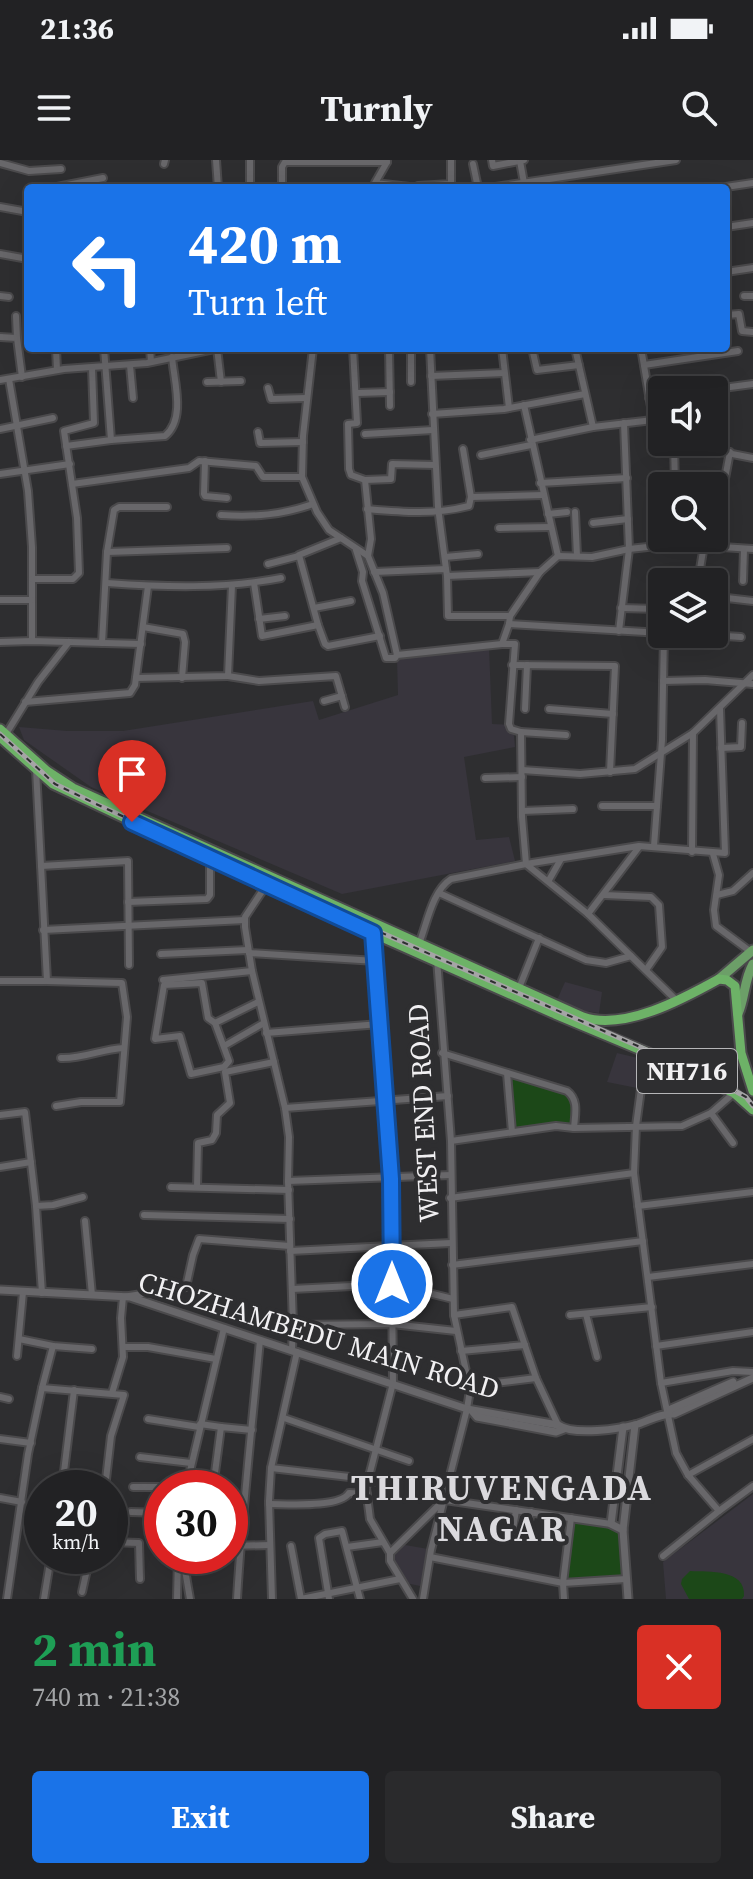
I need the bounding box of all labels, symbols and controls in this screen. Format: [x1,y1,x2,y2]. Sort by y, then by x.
text: 21:36 [40,8,114,49]
text: Turnly [320,84,433,133]
icon: menu [32,86,76,130]
icon: search [677,86,721,130]
text: 420 m [188,205,342,282]
icon: left [56,216,160,320]
text: Turn left [188,278,327,327]
map controls [648,376,728,648]
button: sound [648,376,728,456]
button: search [648,472,728,552]
button: layers [648,568,728,648]
pin [98,740,166,822]
icon: arrive [110,752,154,796]
street label: WEST END ROAD [398,1003,448,1223]
road number: NH716 [637,1049,737,1093]
position arrow [350,1242,434,1326]
street label: CHOZHAMBEDU MAIN ROAD [134,1262,504,1408]
district label: THIRUVENGADA NAGAR [351,1463,653,1553]
speed limit sign: 30 [144,1470,248,1574]
text: 20 [54,1485,98,1539]
text: km/h [52,1528,100,1556]
text: 2 min [32,1616,157,1682]
button: close [637,1625,721,1709]
text: 740 m · 21:38 [32,1679,180,1715]
button: Exit [32,1771,369,1863]
button: Share [385,1771,721,1863]

